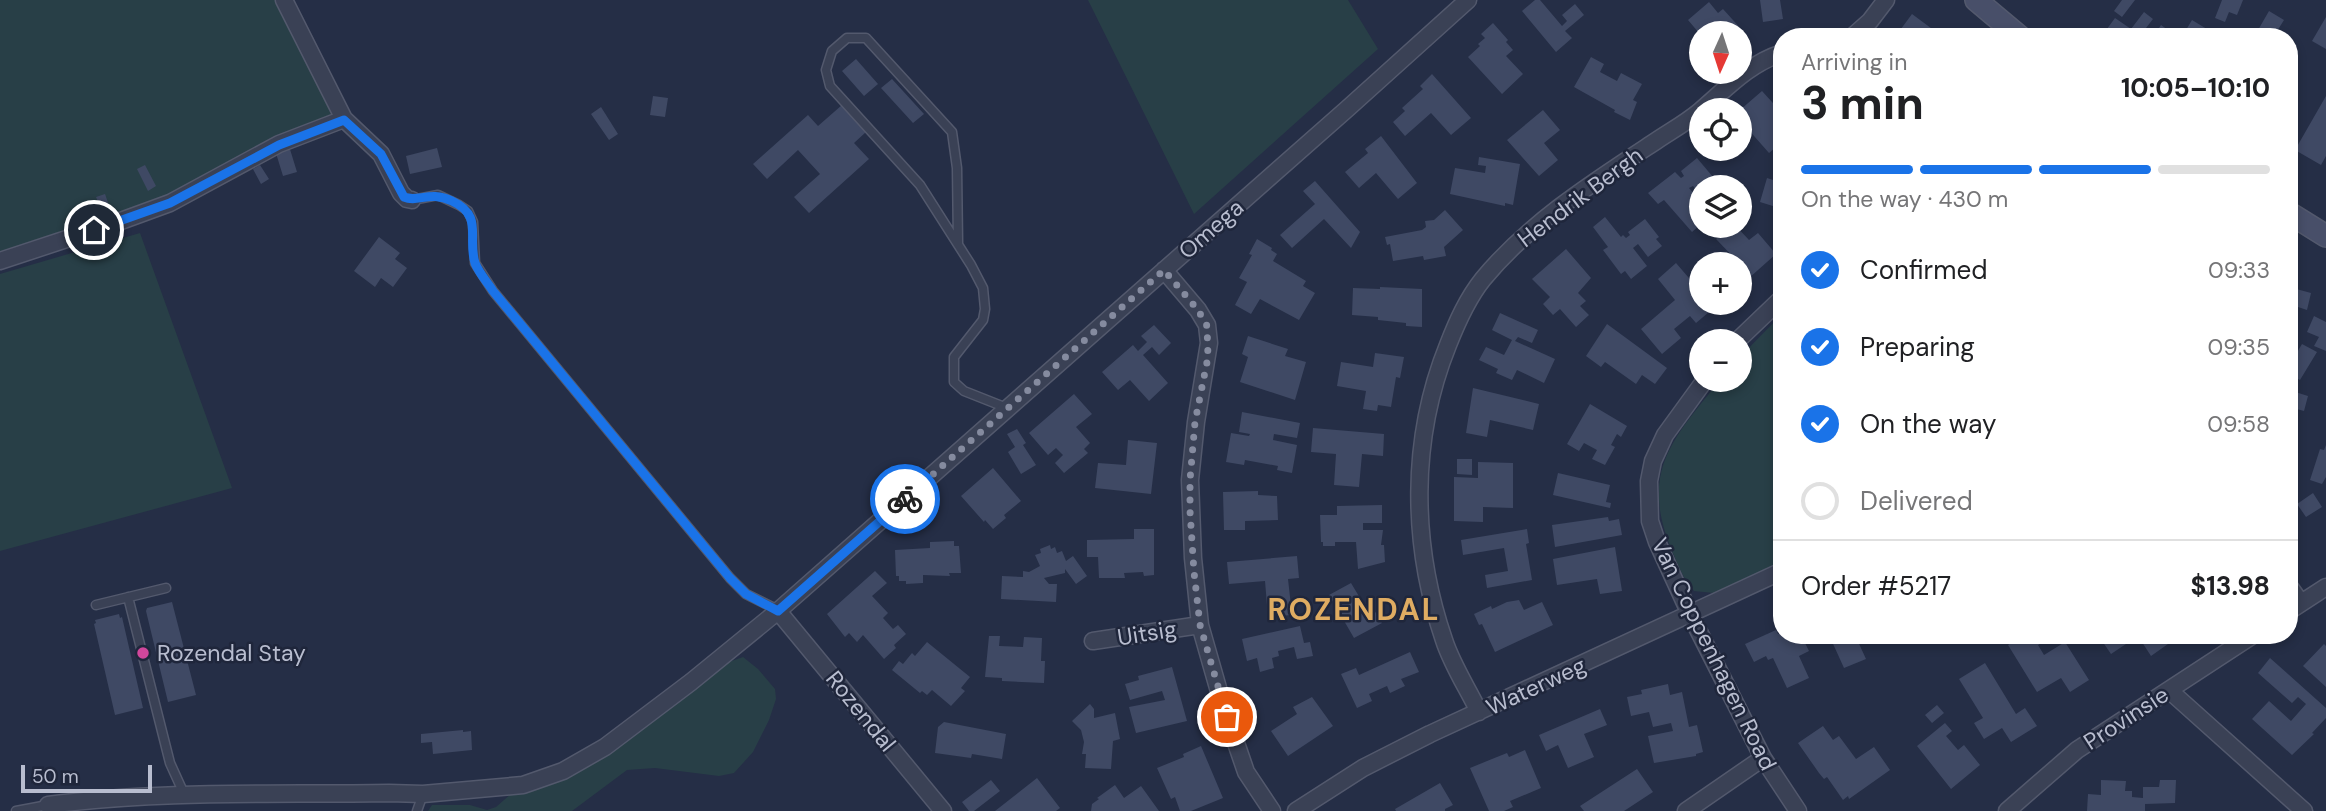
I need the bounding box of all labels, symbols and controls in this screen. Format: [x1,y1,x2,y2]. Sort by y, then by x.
north arrow [1689,21,1752,84]
map controls [1689,21,1752,392]
text: Arriving in [1801,47,1907,77]
text: 10:05–10:10 [2121,71,2270,105]
text: 3 min [1801,73,1924,133]
button: locate [1689,98,1752,161]
street label: Hendrik Bergh [1511,140,1649,254]
button: layers [1689,175,1752,238]
text: On the way · 430 m [1801,184,2008,214]
street label: Omega [1172,193,1250,265]
pin [64,200,124,260]
icon: home [75,211,113,249]
icon: check [1801,251,1839,289]
button: + [1689,252,1752,315]
text: Confirmed [1860,253,1987,287]
text: 09:33 [2208,255,2270,285]
icon: check [1801,328,1839,366]
button: − [1689,329,1752,392]
text: Preparing [1860,330,1975,364]
text: 09:35 [2208,332,2270,362]
icon: check [1801,405,1839,443]
text: On the way [1860,407,1996,441]
text: 09:58 [2207,409,2270,439]
courier [870,464,940,534]
icon: bike [886,480,924,518]
text: Delivered [1860,484,1973,518]
street label: Van Coppenhagen Road [1645,533,1783,775]
text: Order #5217 [1801,569,1951,603]
text: $13.98 [2191,569,2270,603]
district label: ROZENDAL [1267,590,1441,629]
street label: Uitsig [1115,614,1179,652]
place label: Rozendal Stay [157,638,306,668]
marker: Rozendal Stay [135,645,151,661]
street label: Waterweg [1481,650,1591,722]
street label: Rozendal [819,664,903,758]
street label: Provinsie [2078,679,2174,757]
pin [1197,687,1257,747]
icon: bag [1208,698,1246,736]
scale bar [21,762,152,794]
text: 50 m [32,764,79,789]

